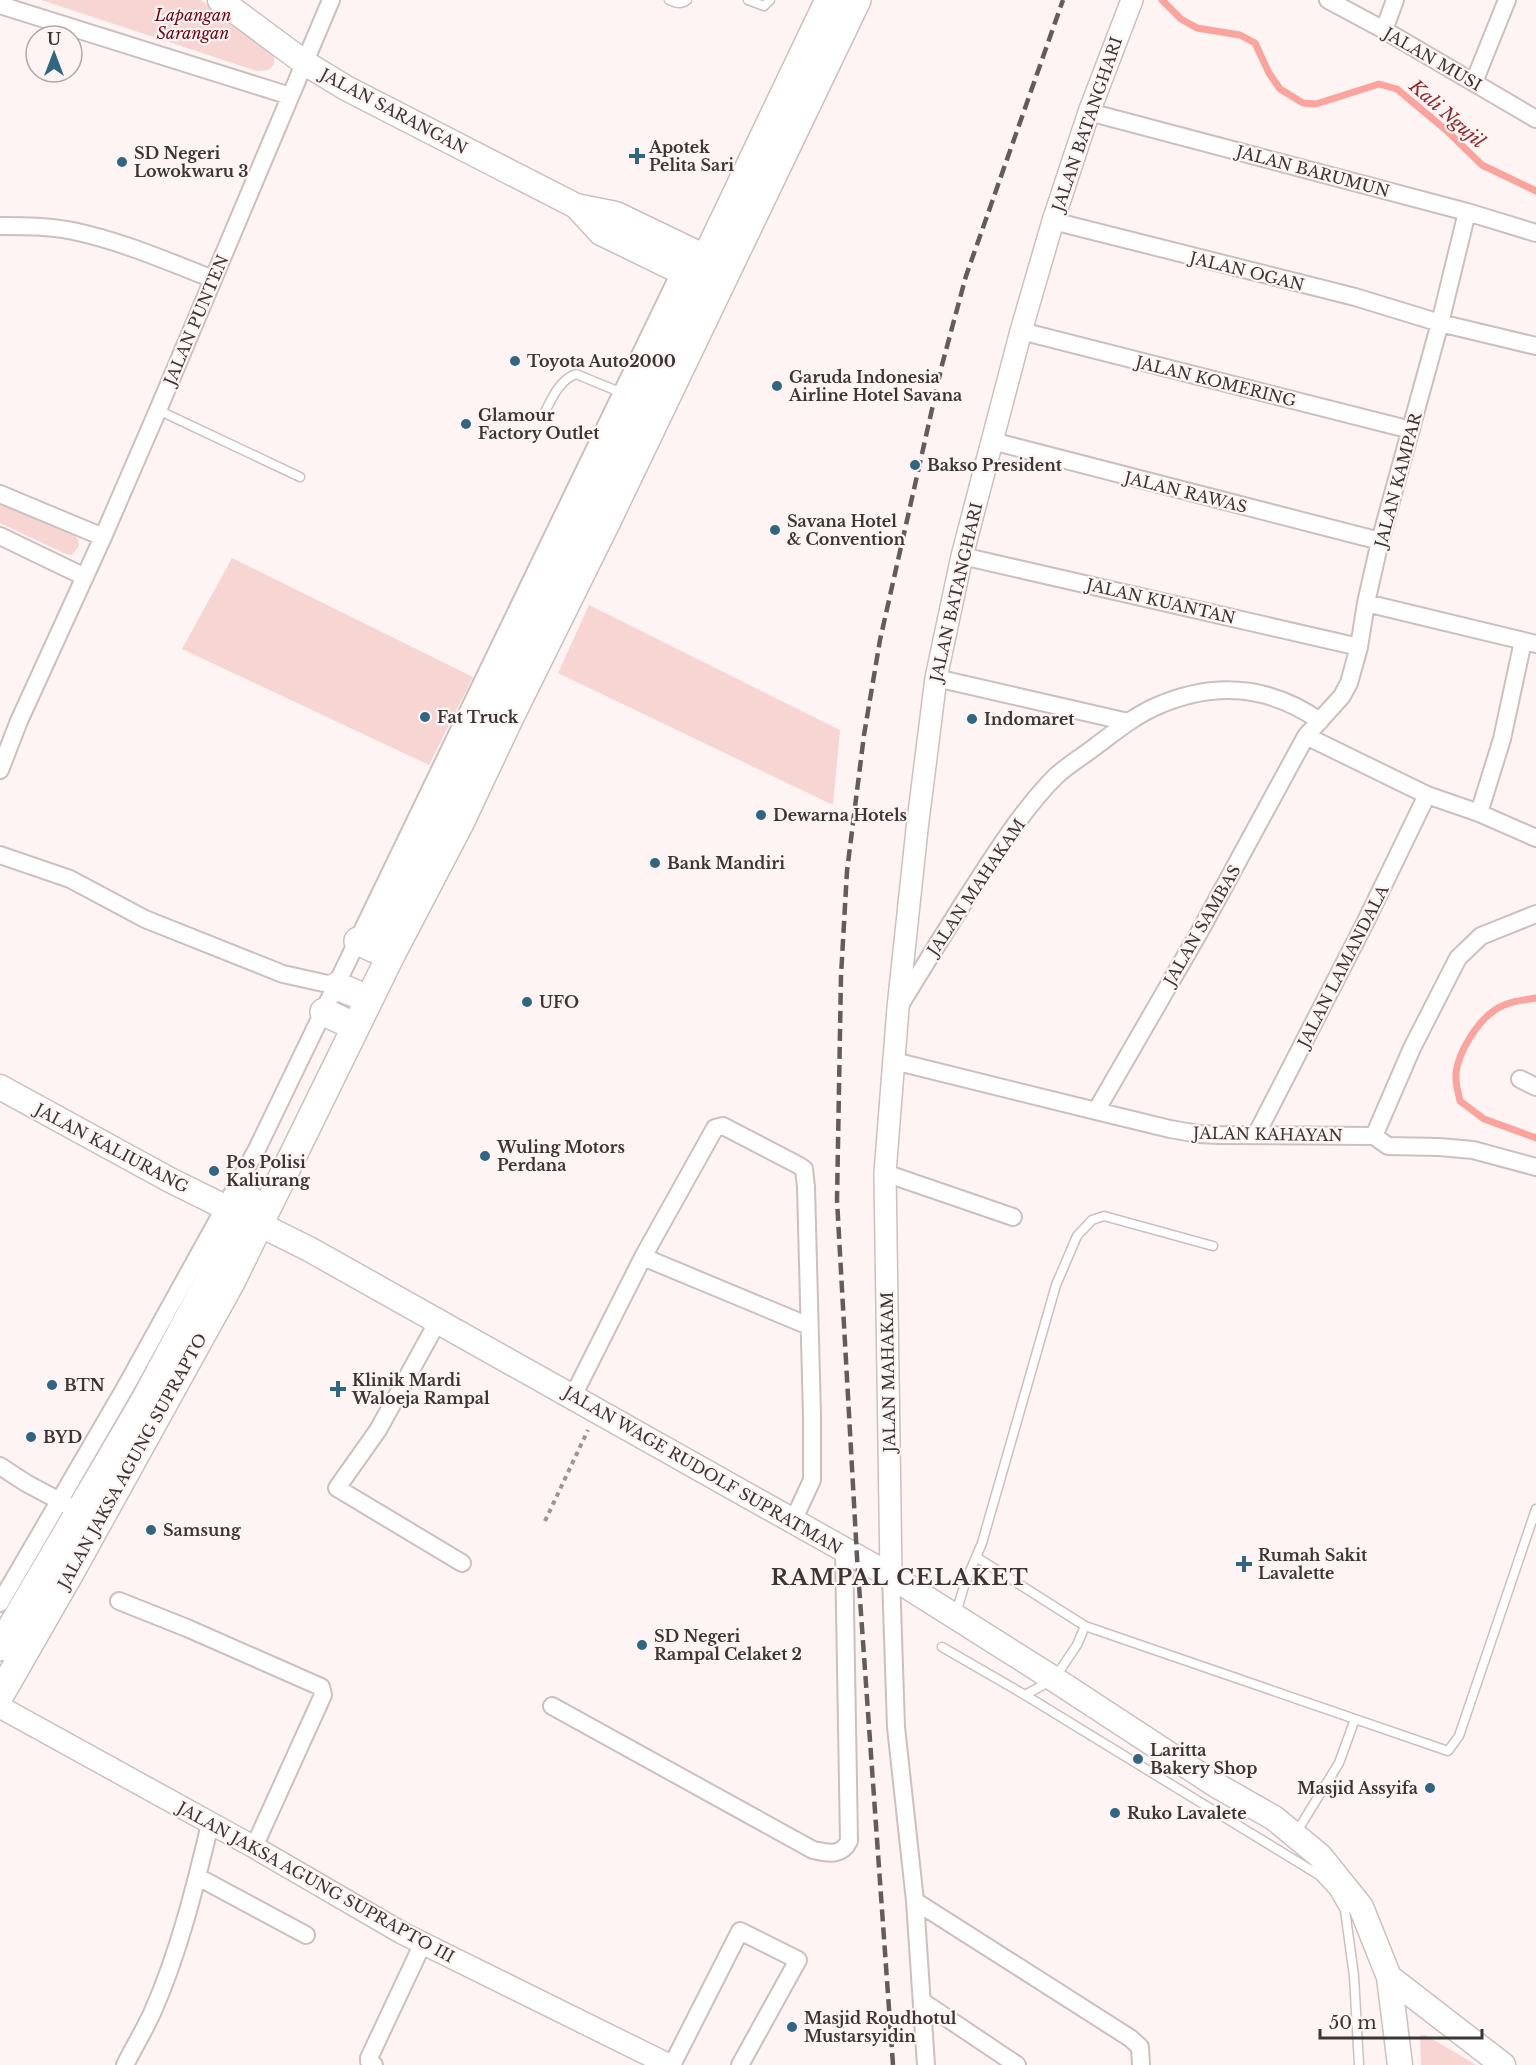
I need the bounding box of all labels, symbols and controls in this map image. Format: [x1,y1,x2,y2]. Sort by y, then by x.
park label: Lapangan Sarangan [154,5,231,43]
street label: JALAN MUSI [1379,22,1485,95]
north arrow [24,24,84,84]
text: U [47,29,61,49]
street label: JALAN BATANGHARI [1047,34,1126,216]
street label: JALAN SARANGAN [315,63,471,158]
water label: Kali Ngujil [1404,75,1490,153]
place label: Apotek Pelita Sari [648,137,734,175]
street label: JALAN BARUMUN [1232,140,1392,201]
place label: SD Negeri Lowokwaru 3 [134,143,248,181]
marker: Apotek Pelita Sari [630,149,644,163]
marker: SD Negeri Lowokwaru 3 [115,155,129,169]
street label: JALAN OGAN [1186,247,1306,295]
street label: JALAN PUNTEN [159,252,232,390]
place label: Toyota Auto2000 [527,351,676,371]
street label: JALAN KOMERING [1132,351,1298,411]
marker: Toyota Auto2000 [508,354,522,368]
place label: Garuda Indonesia Airline Hotel Savana [788,367,962,405]
marker: Garuda Indonesia Airline Hotel Savana [770,379,784,393]
place label: Glamour Factory Outlet [478,405,600,443]
street label: JALAN KAMPAR [1370,409,1426,552]
marker: Glamour Factory Outlet [459,417,473,431]
place label: Bakso President [927,455,1063,475]
marker: Bakso President [908,458,922,472]
street label: JALAN RAWAS [1121,467,1249,517]
street label: JALAN BATANGHARI [925,500,986,686]
place label: Savana Hotel & Convention [787,511,906,549]
marker: Savana Hotel & Convention [768,523,782,537]
street label: JALAN KUANTAN [1083,574,1237,628]
place label: Fat Truck [437,707,519,727]
place label: Indomaret [984,709,1075,729]
marker: Fat Truck [418,710,432,724]
marker: Indomaret [965,712,979,726]
place label: Dewarna Hotels [773,805,907,825]
marker: Dewarna Hotels [754,808,768,822]
street label: JALAN MAHAKAM [922,815,1029,961]
place label: Bank Mandiri [667,853,785,873]
marker: Bank Mandiri [648,856,662,870]
street label: JALAN SAMBAS [1158,861,1245,991]
street label: JALAN LAMANDALA [1292,881,1393,1052]
place label: UFO [539,992,579,1012]
marker: UFO [520,995,534,1009]
street label: JALAN KALIURANG [30,1098,192,1197]
street label: JALAN KAHAYAN [1191,1123,1343,1145]
place label: Wuling Motors Perdana [496,1137,625,1175]
marker: Wuling Motors Perdana [478,1149,492,1163]
place label: Pos Polisi Kaliurang [226,1152,311,1190]
marker: Pos Polisi Kaliurang [207,1164,221,1178]
street label: JALAN MAHAKAM [877,1291,899,1455]
street label: JALAN JAKSA AGUNG SUPRAPTO [52,1330,211,1594]
place label: Klinik Mardi Waloeja Rampal [351,1370,490,1408]
place label: BTN [64,1375,105,1395]
marker: BTN [45,1378,59,1392]
marker: Klinik Mardi Waloeja Rampal [329,1380,347,1398]
street label: JALAN WAGE RUDOLF SUPRATMAN [558,1381,846,1558]
place label: BYD [43,1427,82,1447]
marker: BYD [24,1430,38,1444]
place label: Samsung [163,1520,242,1540]
marker: Samsung [144,1523,158,1537]
place label: Rumah Sakit Lavalette [1258,1545,1368,1583]
marker: Rumah Sakit Lavalette [1235,1555,1253,1573]
district label: RAMPAL CELAKET [771,1564,1029,1591]
place label: SD Negeri Rampal Celaket 2 [654,1626,802,1664]
marker: SD Negeri Rampal Celaket 2 [635,1638,649,1652]
place label: Laritta Bakery Shop [1150,1740,1257,1778]
marker: Laritta Bakery Shop [1131,1752,1145,1766]
place label: Masjid Assyifa [1297,1778,1418,1798]
marker: Masjid Assyifa [1423,1781,1437,1795]
street label: JALAN JAKSA AGUNG SUPRAPTO III [172,1796,458,1967]
place label: Ruko Lavalete [1127,1803,1247,1823]
marker: Ruko Lavalete [1108,1806,1122,1820]
scale bar [1320,2002,1482,2040]
place label: Masjid Roudhotul Mustarsyidin [804,2008,957,2046]
text: 50 m [1329,2012,1377,2034]
marker: Masjid Roudhotul Mustarsyidin [785,2020,799,2034]

